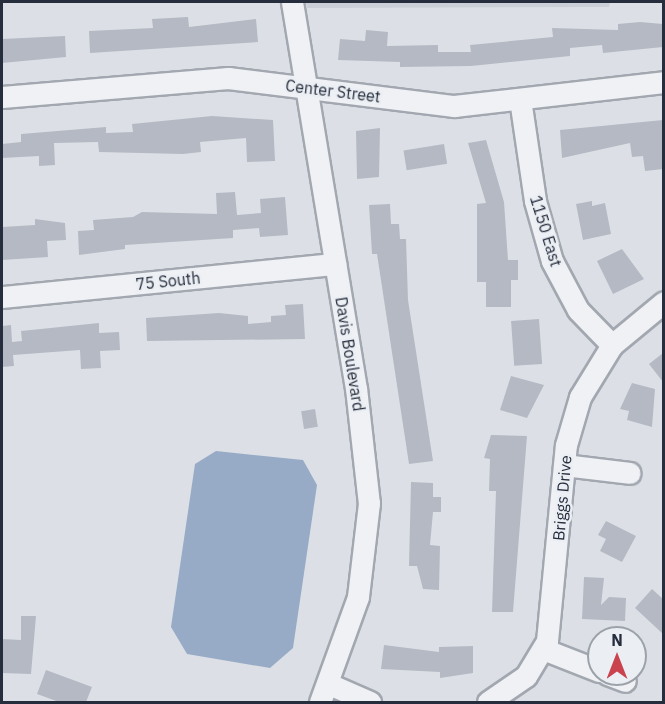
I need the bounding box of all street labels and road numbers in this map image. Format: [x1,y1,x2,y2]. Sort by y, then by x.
street label: Center Street [284,76,382,106]
street label: 1150 East [526,193,566,269]
street label: 75 South [135,268,201,294]
street label: Davis Boulevard [331,295,369,413]
street label: Briggs Drive [549,454,575,542]

